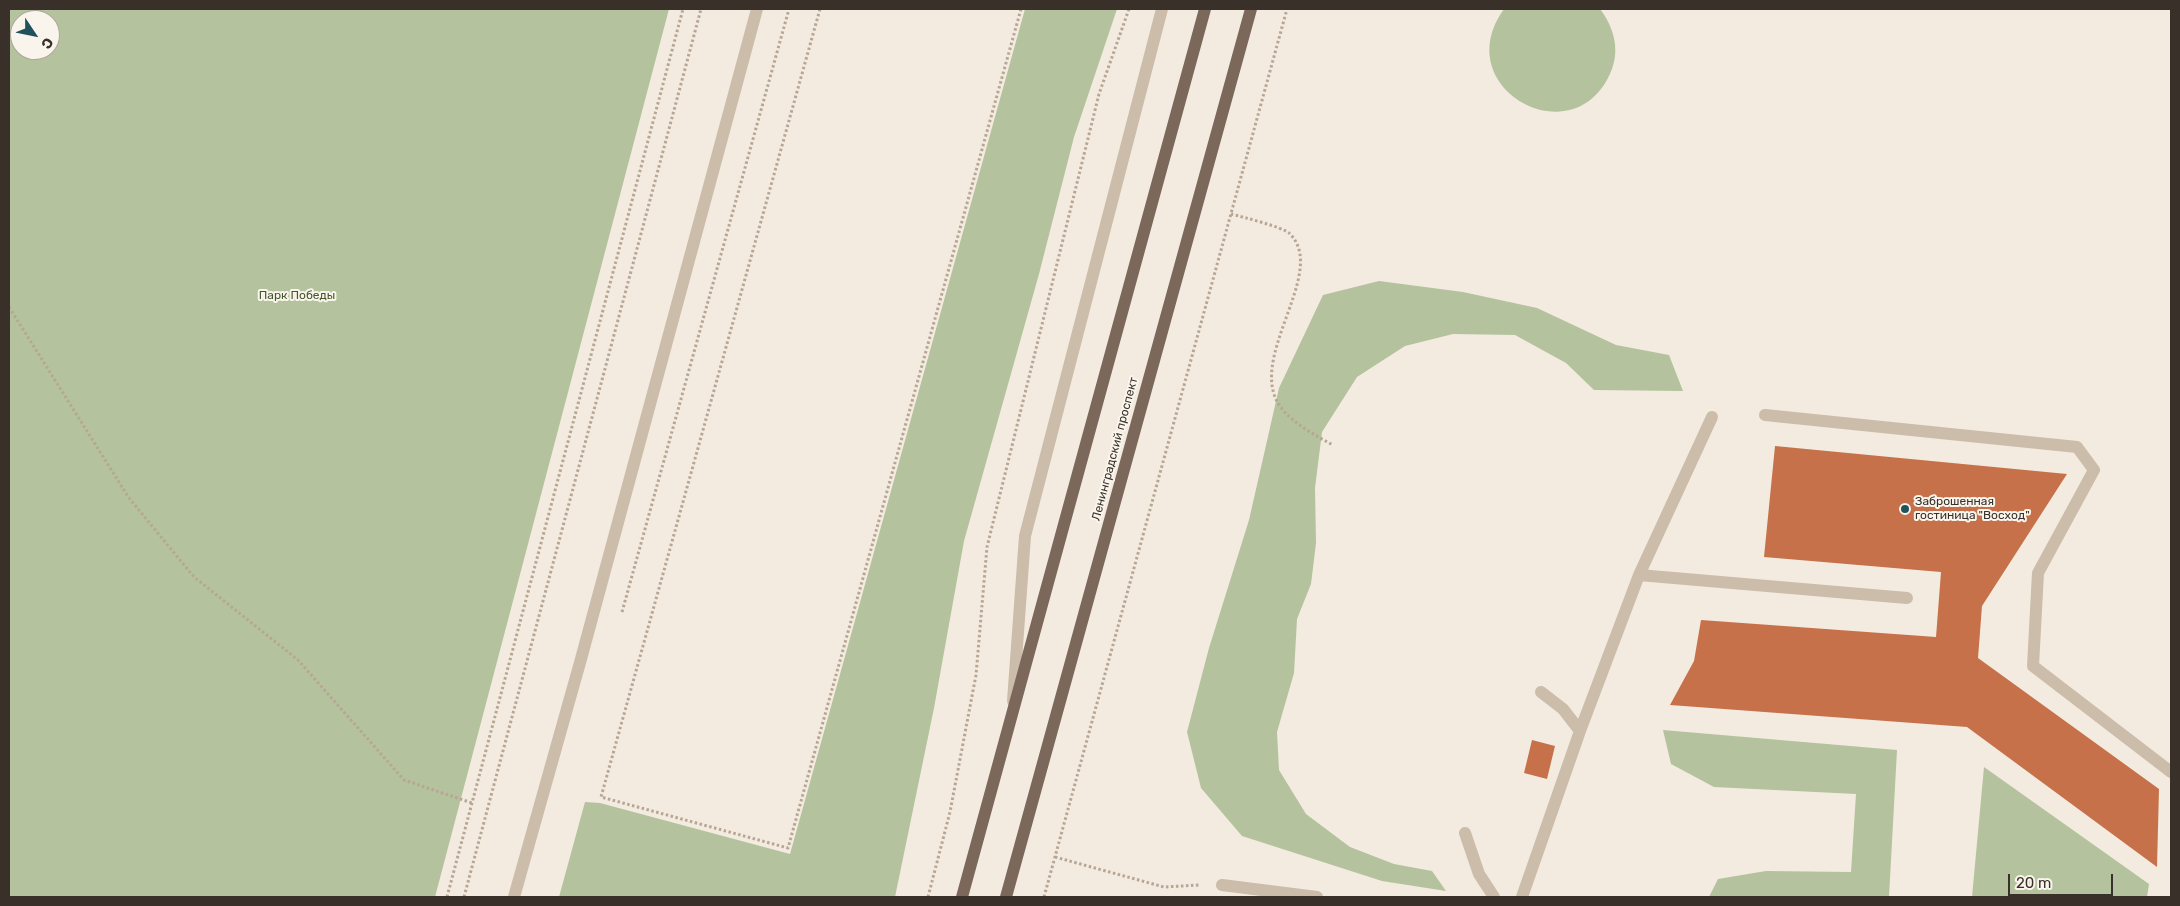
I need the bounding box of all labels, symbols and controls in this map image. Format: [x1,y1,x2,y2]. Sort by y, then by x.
north arrow [10,10,60,60]
text: С [37,34,57,52]
park label: Парк Победы [259,289,335,303]
street label: Ленинградский проспект [1089,376,1141,522]
place label: Заброшенная гостиница "Восход" [1915,495,2030,523]
marker: Заброшенная гостиница "Восход" [1899,503,1911,515]
scale bar [2010,864,2115,896]
text: 20 m [2016,874,2051,892]

